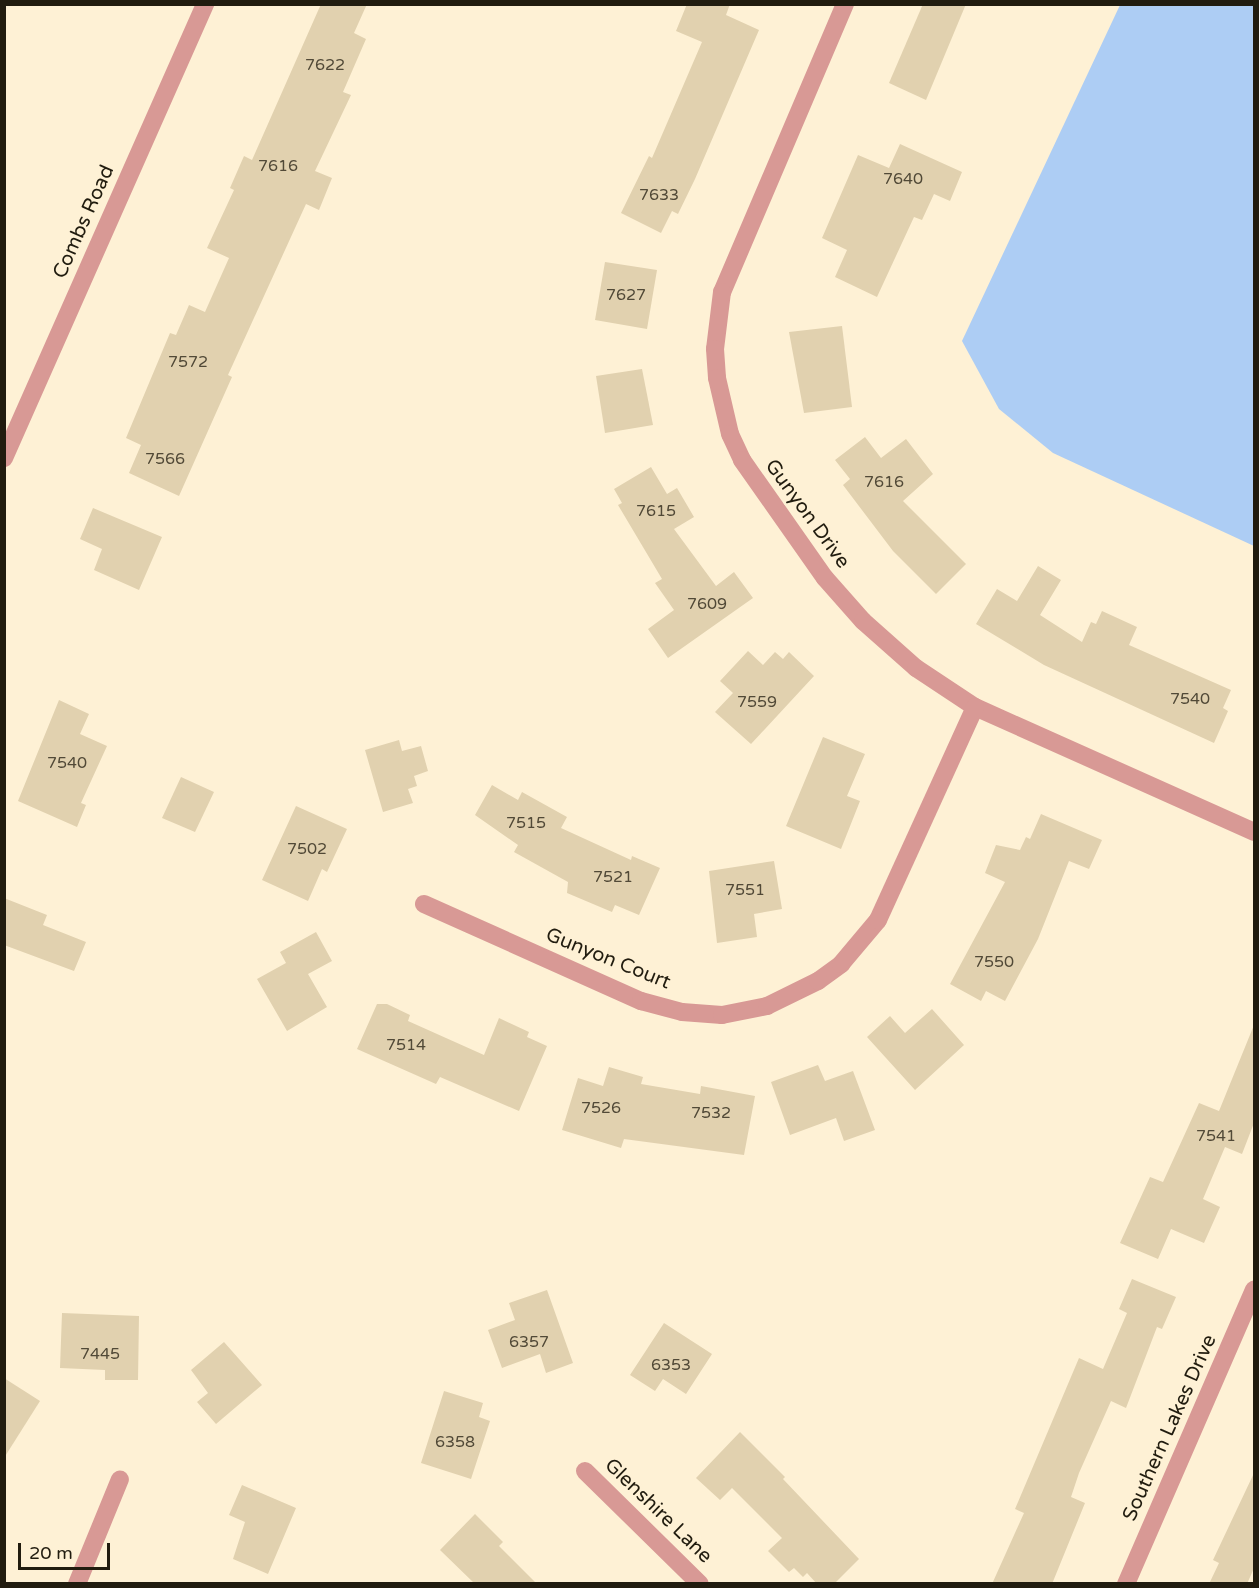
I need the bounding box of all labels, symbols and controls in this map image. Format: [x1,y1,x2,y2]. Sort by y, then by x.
house number: 7622 [305,55,345,75]
house number: 7616 [258,156,298,176]
street label: Combs Road [48,161,120,283]
house number: 7640 [883,169,923,189]
house number: 7633 [639,185,679,205]
house number: 7627 [606,285,646,305]
house number: 7572 [168,352,208,372]
house number: 7566 [145,449,185,469]
street label: Gunyon Drive [759,455,855,573]
house number: 7616 [864,472,904,492]
house number: 7615 [636,501,676,521]
house number: 7609 [687,594,727,614]
house number: 7540 [1170,689,1210,709]
house number: 7559 [737,692,777,712]
house number: 7540 [47,753,87,773]
house number: 7515 [506,813,546,833]
house number: 7502 [287,839,327,859]
house number: 7521 [593,867,633,887]
house number: 7551 [725,880,765,900]
street label: Gunyon Court [542,923,674,995]
house number: 7550 [974,952,1014,972]
house number: 7514 [386,1035,426,1055]
house number: 7526 [581,1098,621,1118]
house number: 7532 [691,1103,731,1123]
house number: 7541 [1196,1126,1236,1146]
street label: Southern Lakes Drive [1118,1331,1222,1525]
house number: 6357 [509,1332,549,1352]
house number: 7445 [80,1344,120,1364]
house number: 6353 [651,1355,691,1375]
house number: 6358 [435,1432,475,1452]
street label: Glenshire Lane [599,1454,717,1568]
scale bar [21,1531,112,1569]
text: 20 m [29,1542,73,1564]

